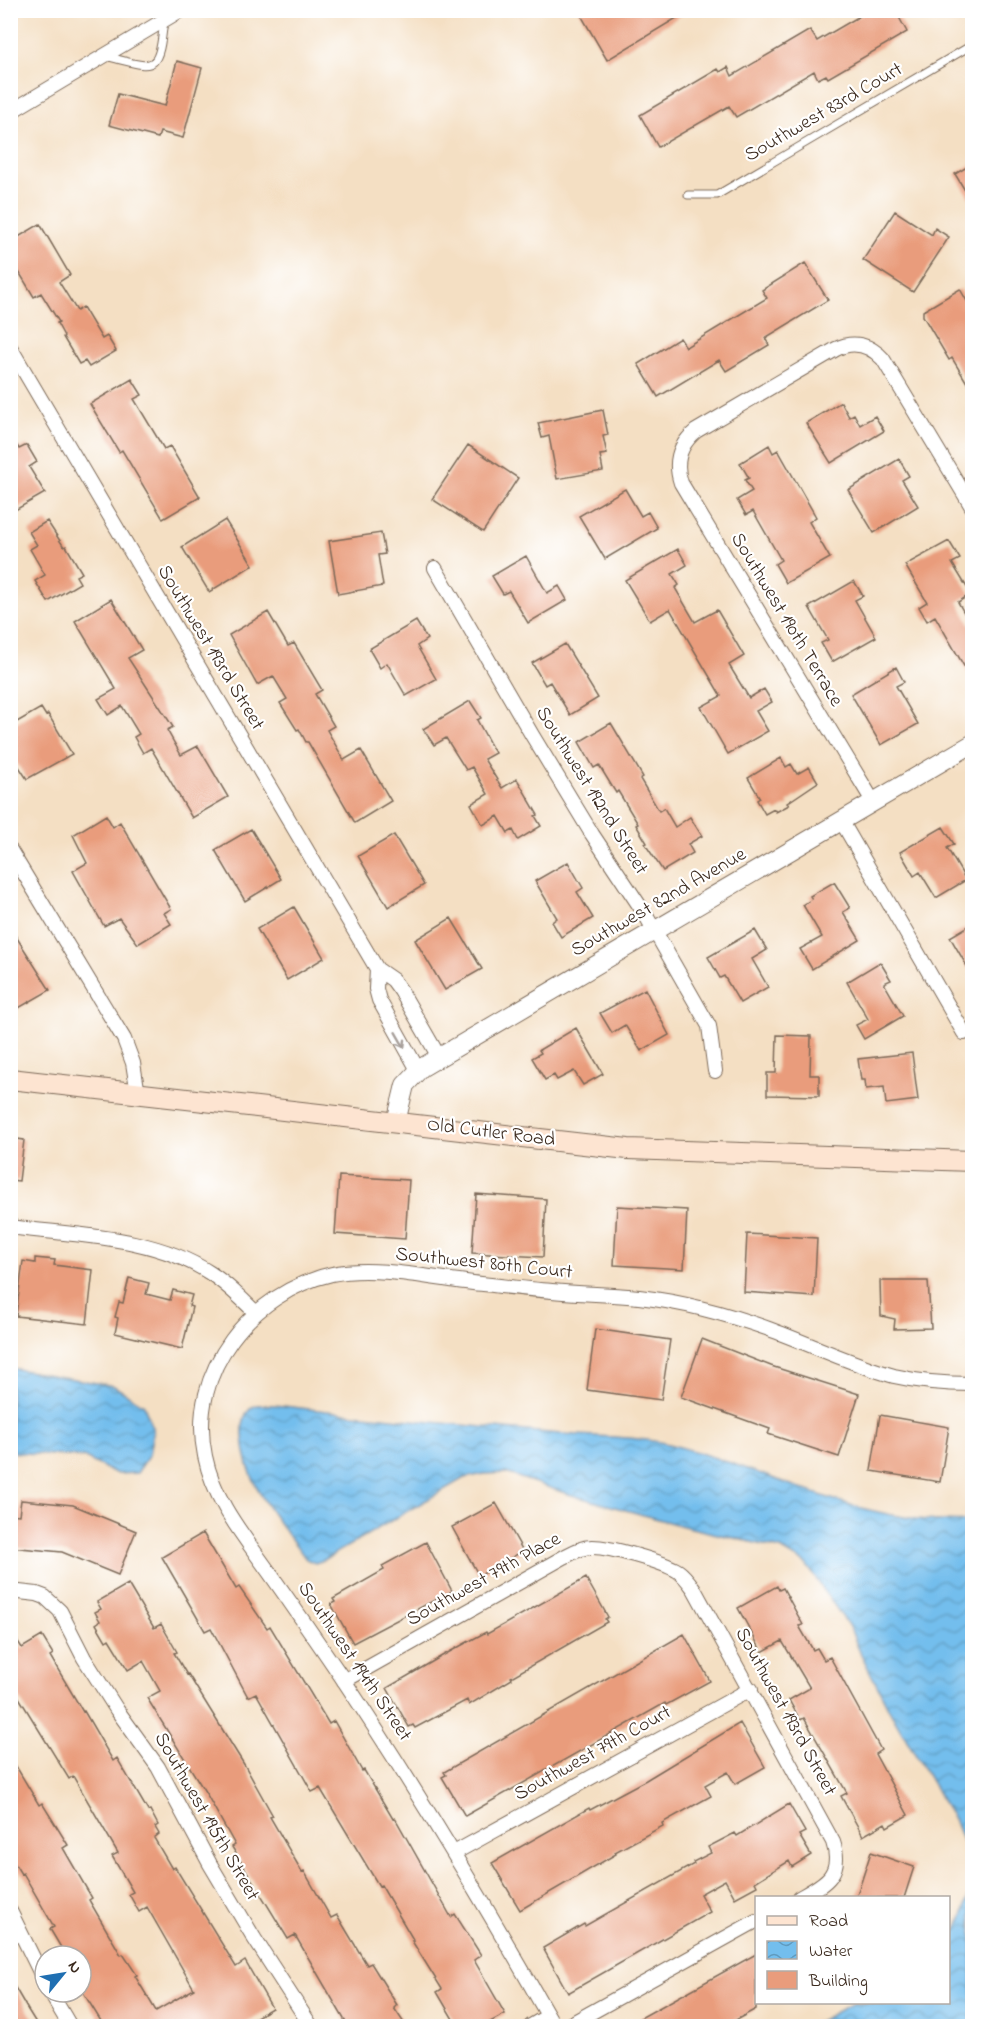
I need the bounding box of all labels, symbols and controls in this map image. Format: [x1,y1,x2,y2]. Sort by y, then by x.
street label: Southwest 83rd Court [739,56,909,170]
street label: Southwest 190th Terrace [722,527,850,713]
street label: Southwest 193rd Street [149,560,271,736]
street label: Southwest 192nd Street [527,701,655,881]
street label: Southwest 82nd Avenue [566,841,752,965]
one-way arrow [395,1031,407,1048]
street label: Old Cutler Road [425,1111,557,1155]
street label: Southwest 80th Court [394,1240,574,1288]
street label: Southwest 79th Place [401,1525,567,1635]
street label: Southwest 194th Street [290,1576,418,1748]
street label: Southwest 193rd Street [727,1623,843,1802]
street label: Southwest 79th Court [509,1699,677,1809]
street label: Southwest 195th Street [146,1727,266,1907]
legend [755,1896,950,2004]
text: Road [809,1909,848,1935]
text: Water [809,1939,853,1965]
north arrow [33,1944,93,2004]
text: N [61,1957,87,1978]
text: Building [808,1969,868,1996]

